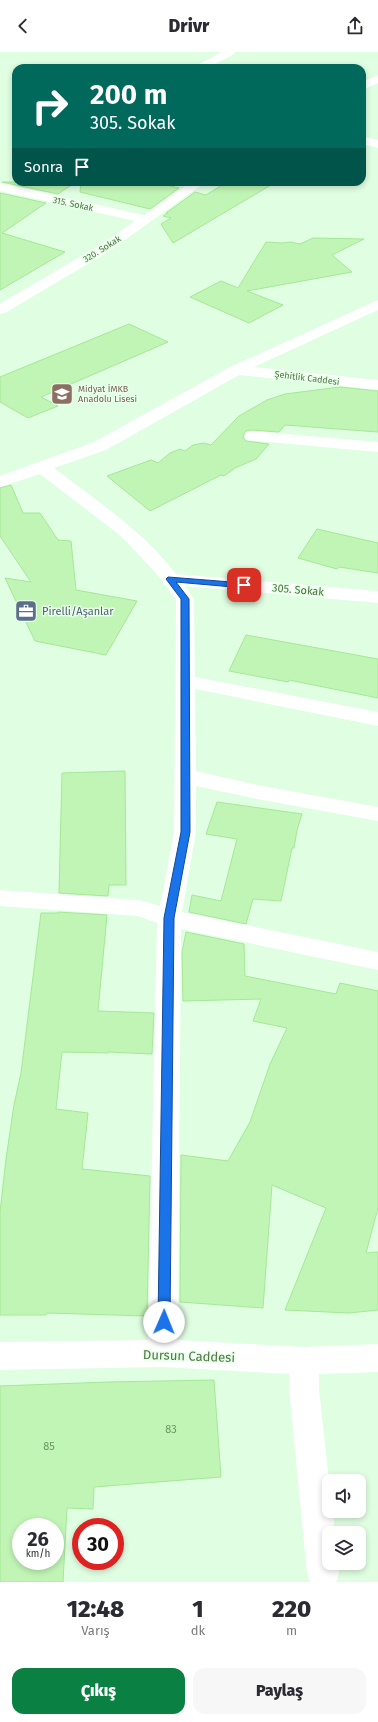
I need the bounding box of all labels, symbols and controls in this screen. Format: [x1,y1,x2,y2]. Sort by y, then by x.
icon: back [12,15,34,37]
text: Drivr [169,15,209,37]
icon: share [344,15,366,37]
text: 200 m [90,78,168,111]
icon: right [24,80,76,132]
text: 305. Sokak [90,112,175,134]
icon: arrive [71,156,93,178]
text: Sonra [24,158,63,176]
street label: 315. Sokak [52,195,95,213]
street label: 320. Sokak [81,233,123,265]
street label: Şehitlik Caddesi [274,369,340,387]
school or university icon: Midyat İMKB Anadolu Lisesi [49,381,75,407]
place label: Midyat İMKB Anadolu Lisesi [78,384,137,404]
pin [227,568,261,602]
icon: arrive [233,574,255,596]
street label: 305. Sokak [271,581,325,599]
office icon: Pirelli/Aşanlar [13,598,39,624]
place label: Pirelli/Aşanlar [42,605,114,618]
position arrow [143,1301,185,1343]
street label: Dursun Caddesi [143,1347,235,1365]
house number: 83 [165,1423,177,1436]
house number: 85 [43,1440,55,1453]
map controls [322,1474,366,1570]
button: sound [322,1474,366,1518]
speed limit sign: 30 [72,1518,124,1570]
button: layers [322,1526,366,1570]
text: 26 [27,1527,49,1551]
text: km/h [26,1548,50,1560]
text: 12:48 [67,1595,124,1623]
text: 1 [192,1595,204,1623]
text: 220 [272,1595,311,1623]
text: Varış [81,1623,110,1638]
text: dk [191,1623,205,1638]
text: m [286,1623,297,1638]
button: Çıkış [12,1668,185,1714]
button: Paylaş [193,1668,366,1714]

